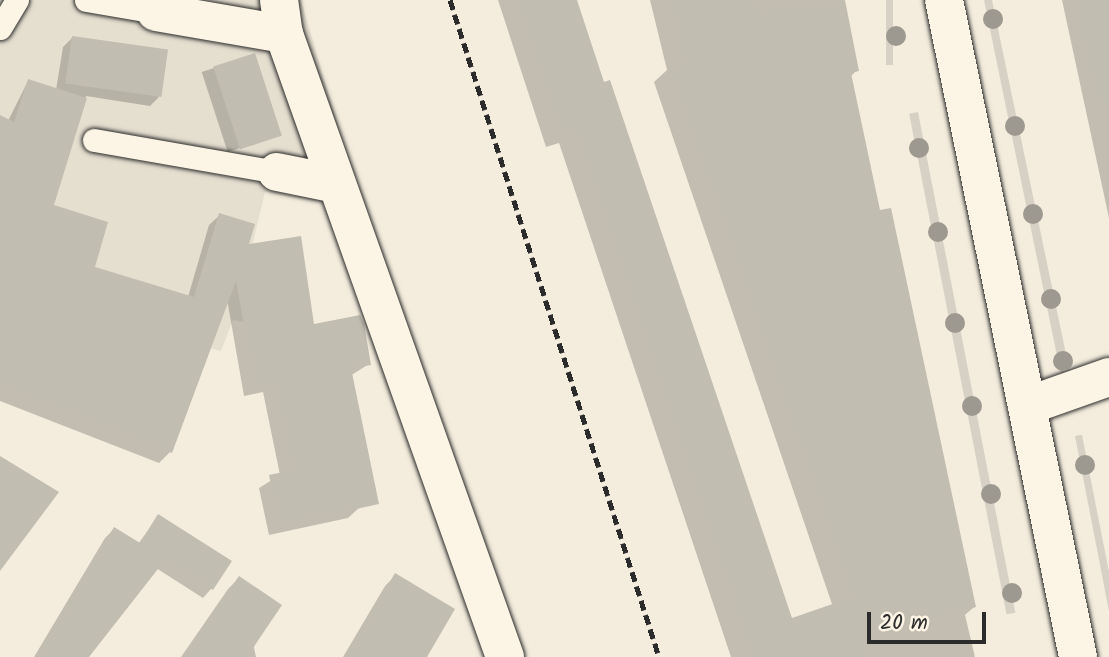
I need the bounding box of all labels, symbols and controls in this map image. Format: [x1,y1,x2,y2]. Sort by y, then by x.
scale bar [871,598,990,642]
text: 20 m [880,607,928,640]

